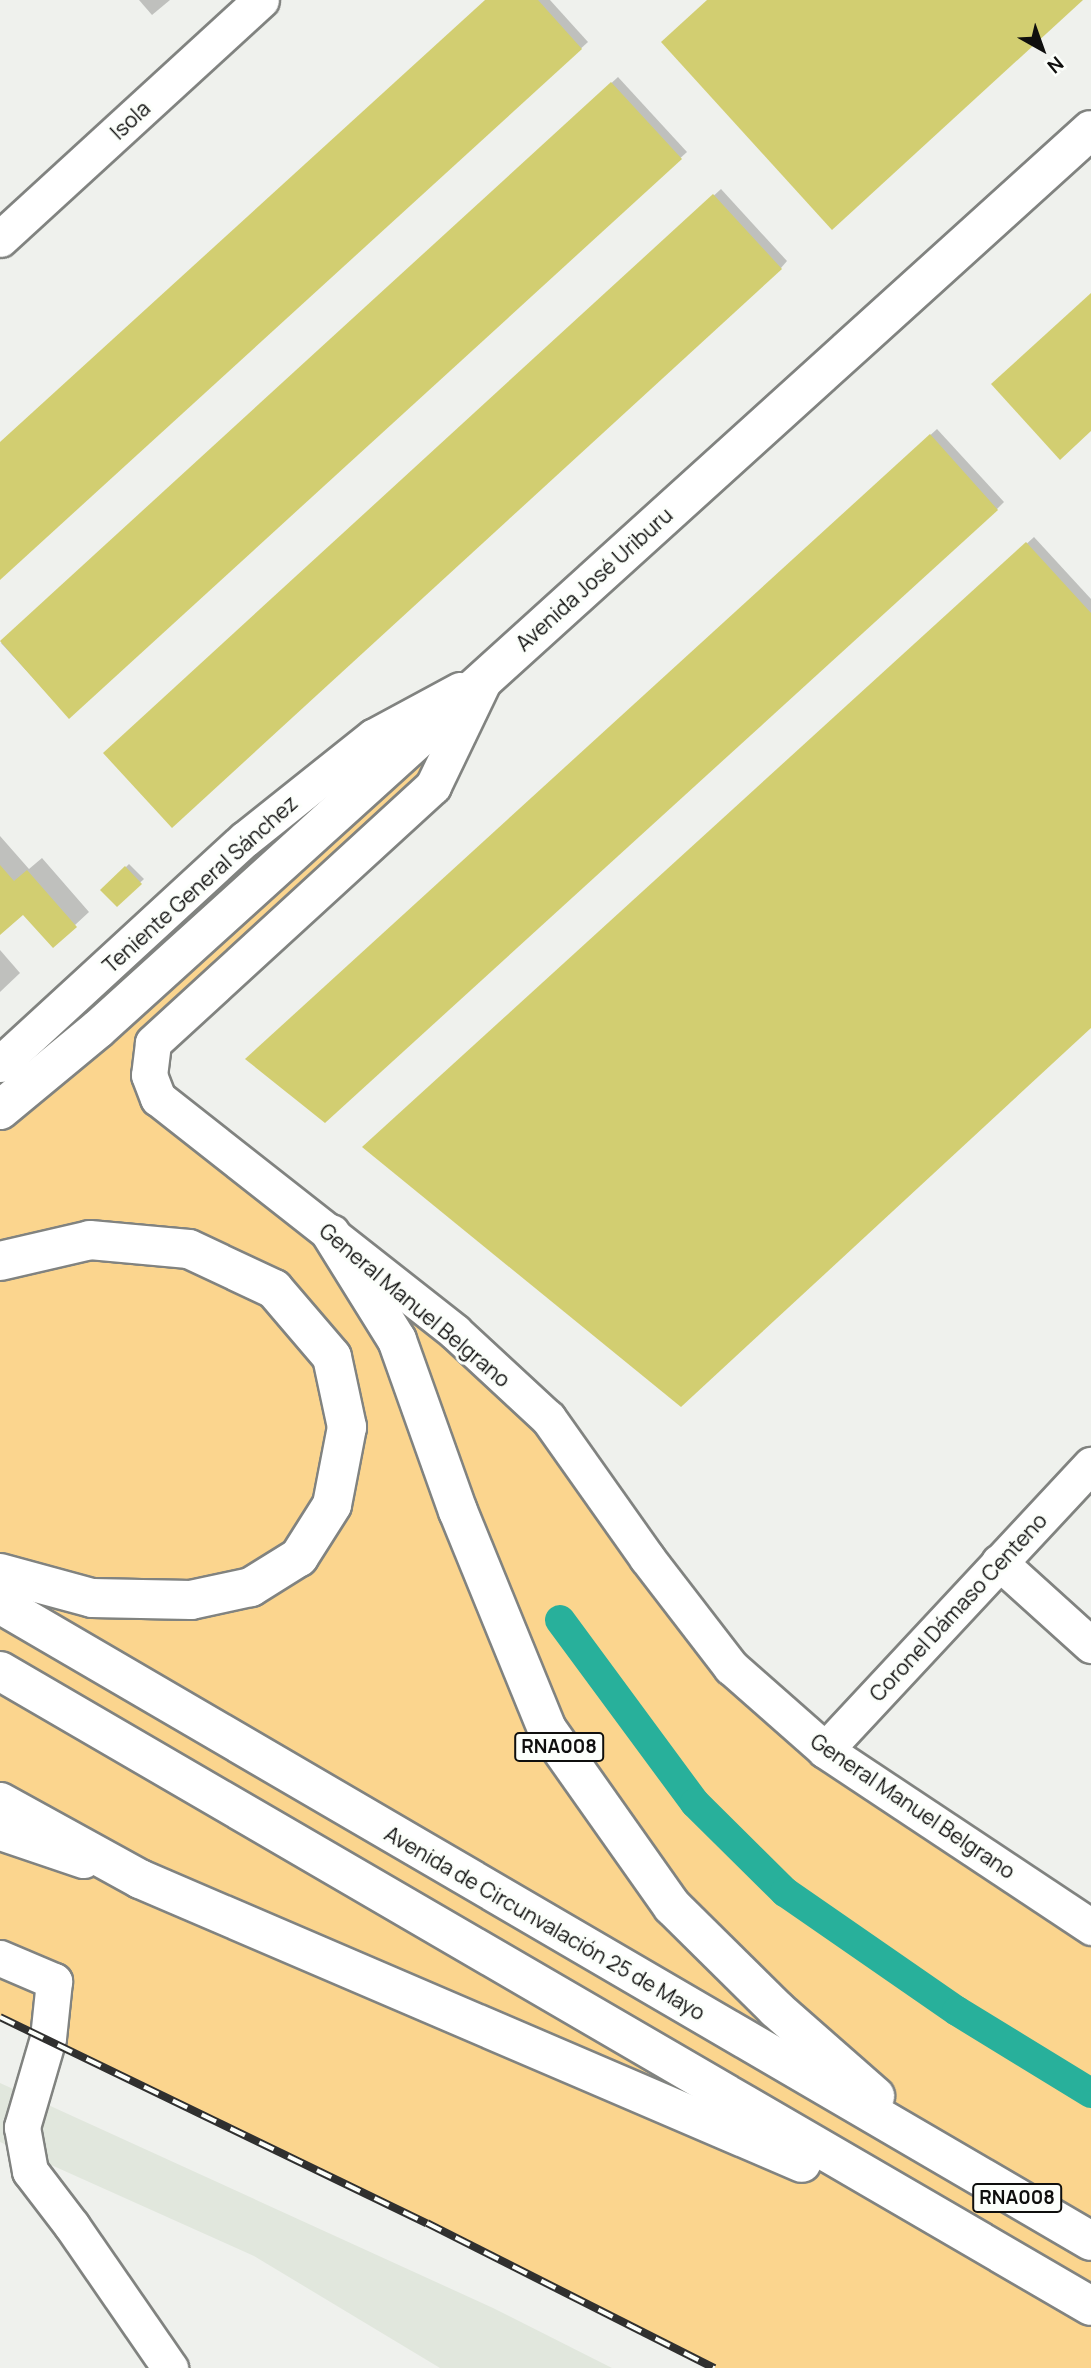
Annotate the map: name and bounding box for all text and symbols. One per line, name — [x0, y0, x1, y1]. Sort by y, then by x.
north arrow — [1007, 14, 1077, 84]
text: N — [1042, 51, 1069, 79]
street label: Isola — [105, 95, 155, 145]
street label: Avenida José Uriburu — [510, 502, 678, 656]
street label: Teniente General Sánchez — [98, 790, 302, 978]
street label: General Manuel Belgrano — [315, 1218, 515, 1392]
street label: Coronel Dámaso Centeno — [864, 1508, 1052, 1706]
street label: General Manuel Belgrano — [806, 1728, 1020, 1884]
road number: RNA008 — [514, 1732, 604, 1763]
street label: Avenida de Circunvalación 25 de Mayo — [380, 1821, 710, 2025]
road number: RNA008 — [972, 2182, 1062, 2214]

